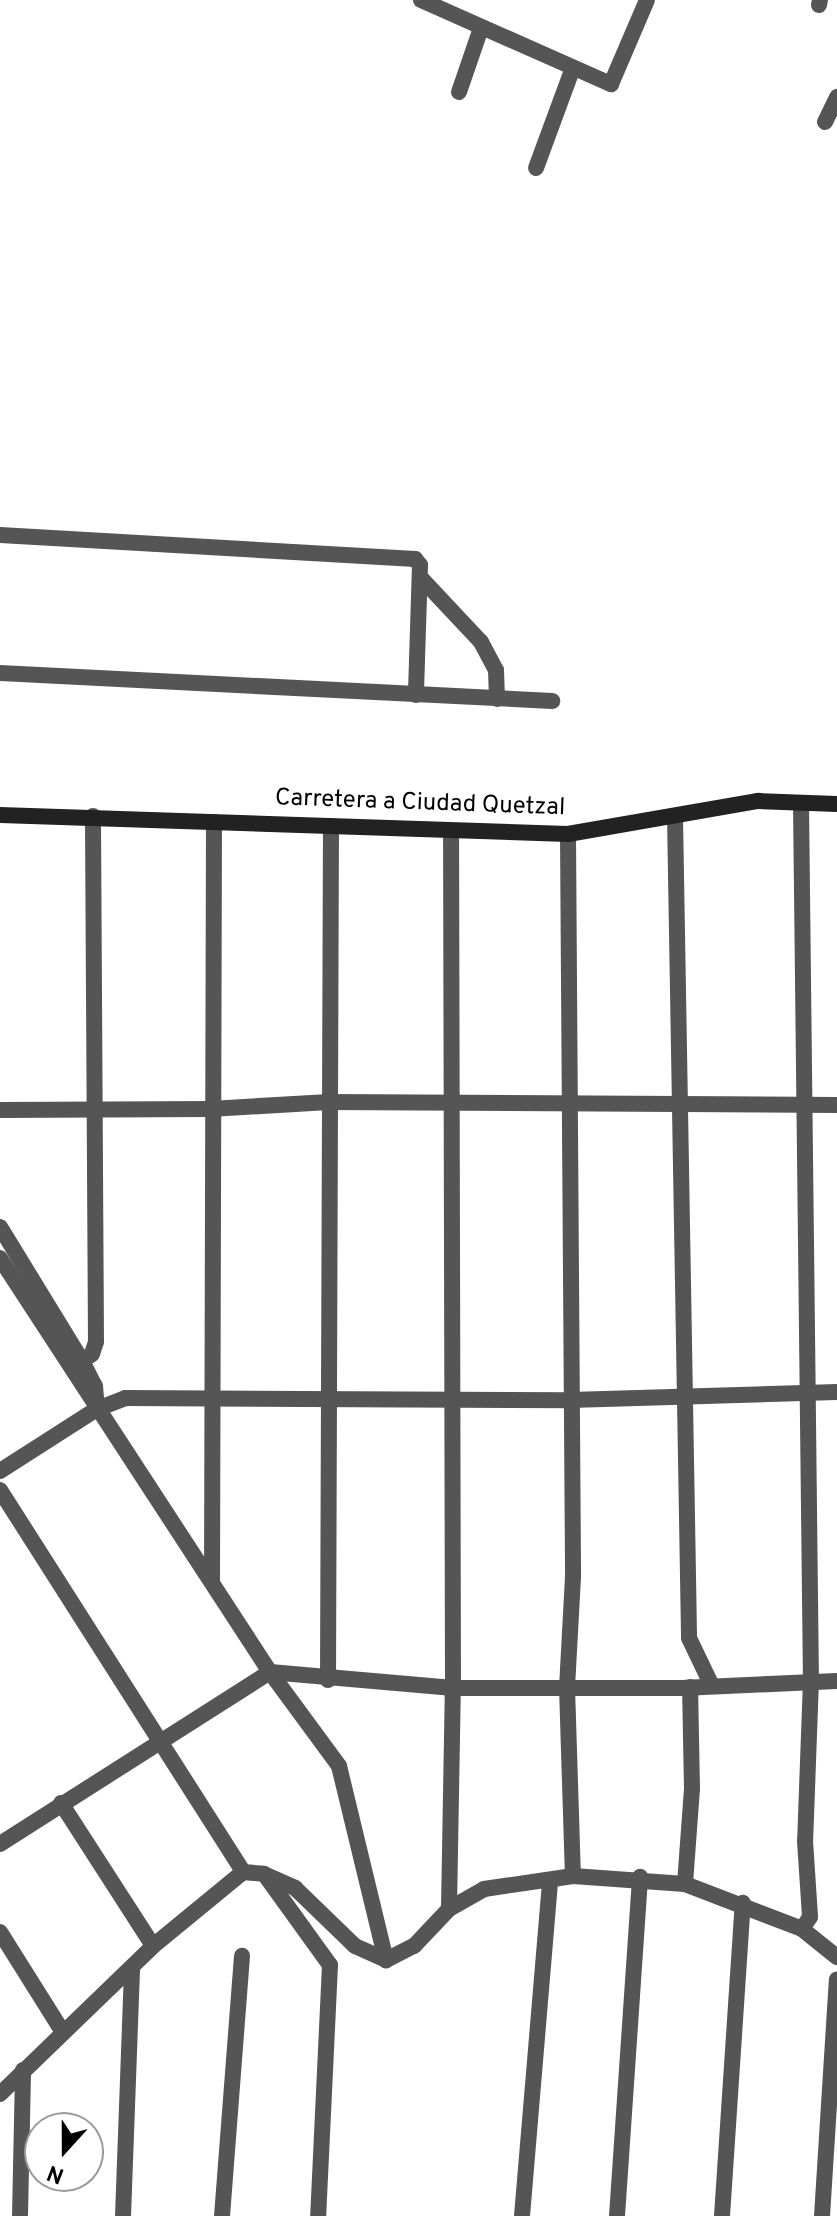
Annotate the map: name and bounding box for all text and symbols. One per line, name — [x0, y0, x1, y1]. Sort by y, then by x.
street label: Carretera a Ciudad Quetzal — [274, 785, 566, 823]
north arrow — [24, 2112, 104, 2192]
text: N — [44, 2158, 68, 2188]

